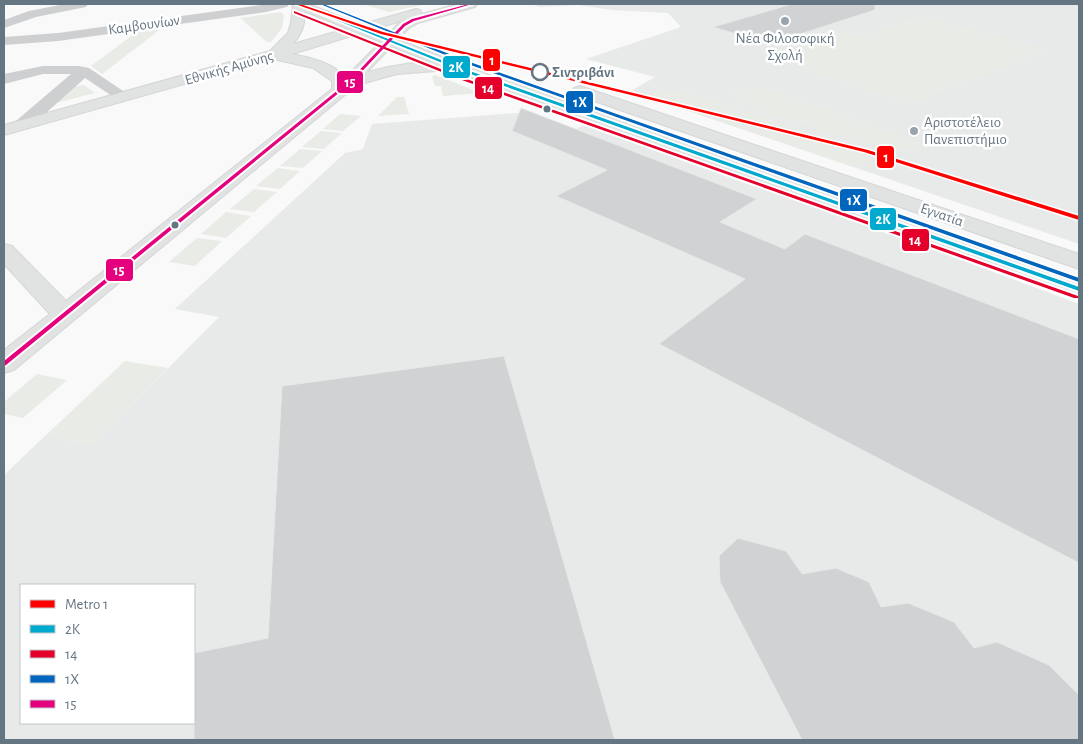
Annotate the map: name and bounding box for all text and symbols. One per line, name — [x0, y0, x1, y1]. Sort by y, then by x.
street label: Καμβουνίων — [107, 13, 181, 37]
marker: Νέα Φιλοσοφική Σχολή — [779, 15, 791, 27]
place label: Νέα Φιλοσοφική Σχολή — [736, 31, 834, 63]
street label: Εθνικής Αμύνης — [183, 48, 275, 88]
line badge: 1 — [482, 48, 501, 72]
text: 1 — [489, 54, 495, 68]
line badge: 2Κ — [442, 55, 471, 79]
text: 2Κ — [449, 61, 464, 75]
marker: Σιντριβάνι — [531, 63, 549, 81]
place label: Σιντριβάνι — [552, 65, 615, 80]
line badge: 15 — [336, 70, 364, 94]
text: 15 — [344, 76, 356, 90]
line badge: 14 — [474, 76, 503, 100]
text: 14 — [482, 82, 494, 96]
line badge: 1Χ — [565, 90, 594, 114]
text: 1Χ — [573, 96, 587, 110]
unlabelled marker — [542, 104, 552, 114]
place label: Αριστοτέλειο Πανεπιστήμιο — [924, 115, 1007, 147]
marker: Αριστοτέλειο Πανεπιστήμιο — [908, 125, 920, 137]
line badge: 1 — [876, 145, 895, 169]
text: 1 — [883, 151, 889, 165]
line badge: 1Χ — [839, 188, 868, 212]
text: 1Χ — [847, 194, 861, 208]
street label: Εγνατία — [919, 201, 966, 229]
line badge: 2Κ — [869, 207, 897, 231]
text: 2Κ — [876, 213, 891, 227]
unlabelled marker — [170, 220, 180, 230]
line badge: 14 — [901, 228, 930, 252]
text: 14 — [909, 234, 921, 248]
line badge: 15 — [105, 258, 134, 282]
text: 15 — [113, 264, 125, 278]
legend — [20, 584, 195, 724]
text: Metro 1 — [65, 597, 108, 612]
text: 2Κ — [65, 622, 81, 637]
text: 14 — [65, 647, 77, 662]
text: 1Χ — [65, 672, 79, 687]
text: 15 — [65, 697, 76, 712]

